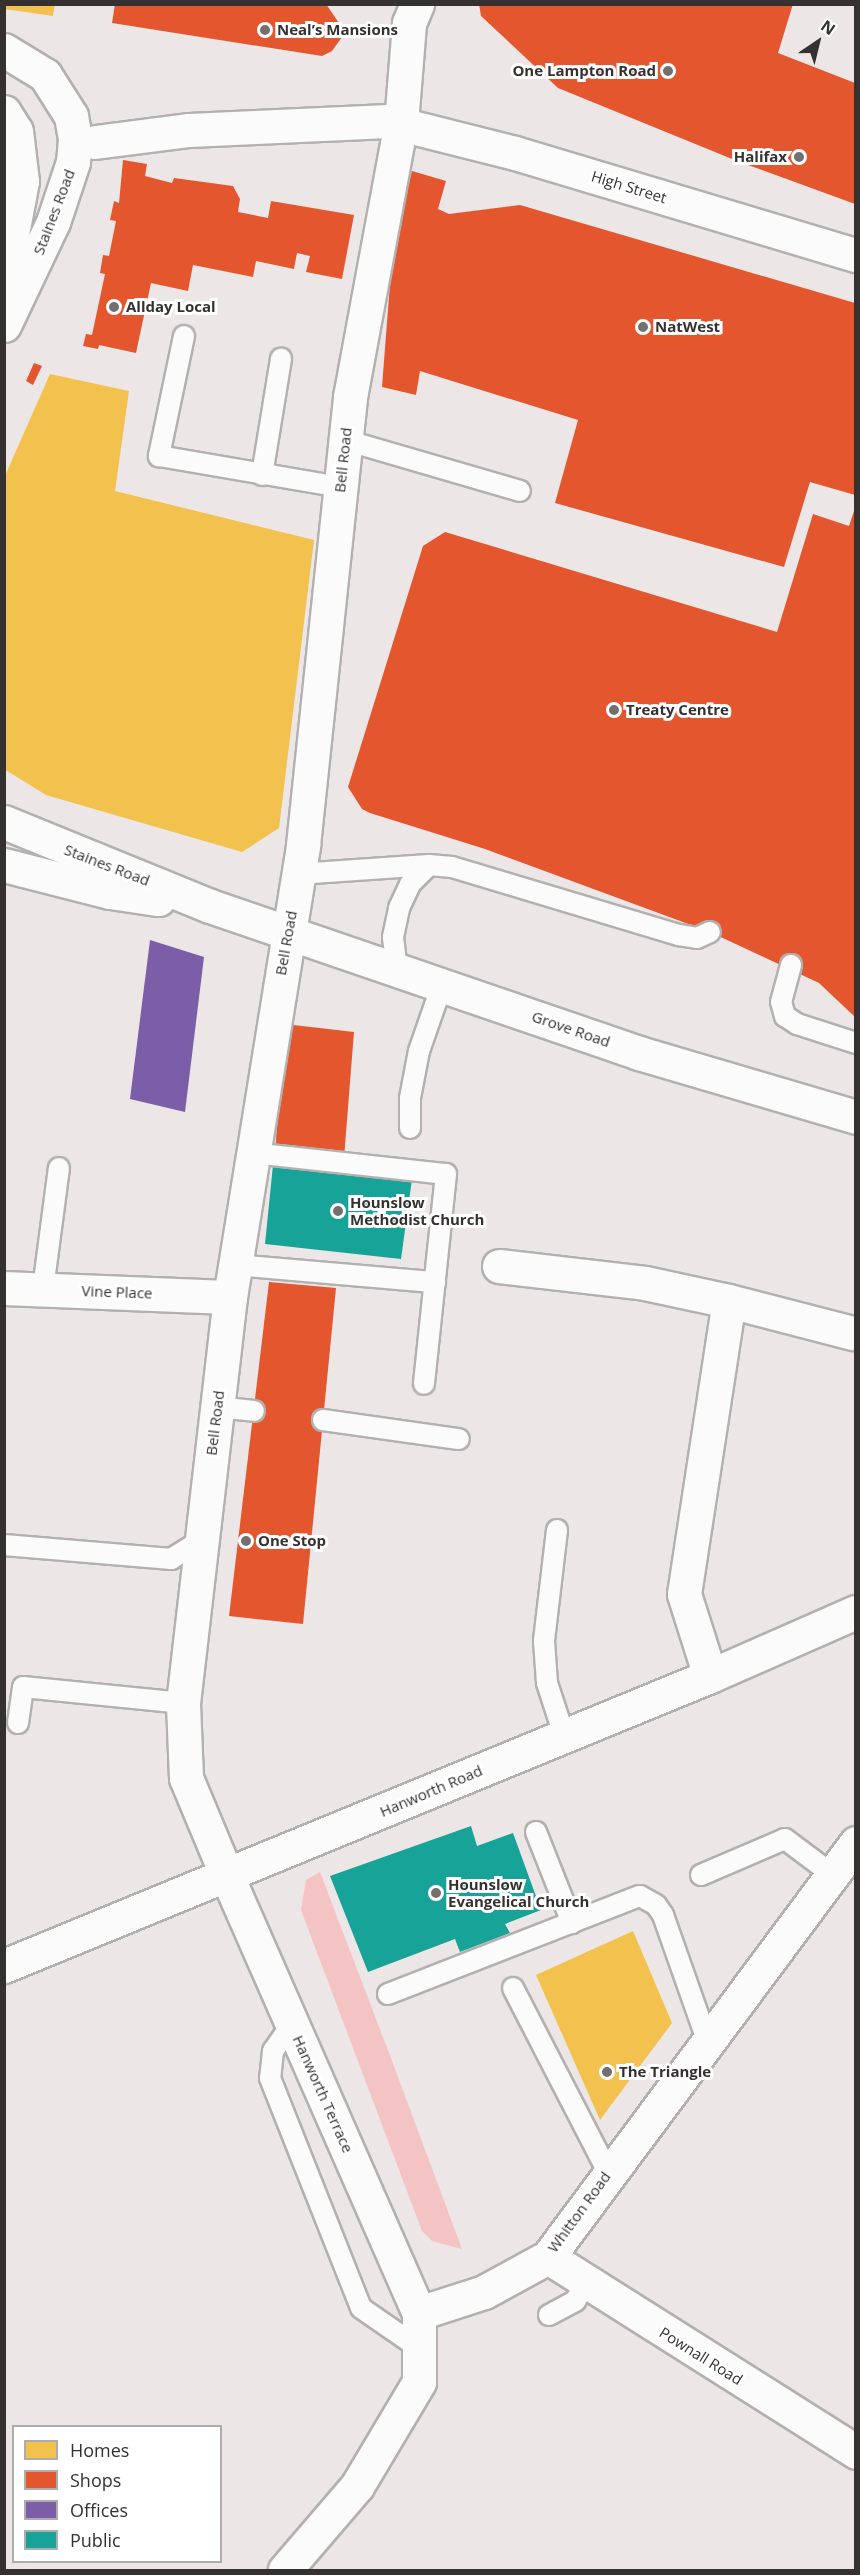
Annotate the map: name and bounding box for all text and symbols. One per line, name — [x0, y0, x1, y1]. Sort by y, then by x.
north arrow — [788, 12, 848, 72]
text: N — [817, 15, 840, 40]
place label: Neal’s Mansions — [277, 21, 398, 39]
marker: Neal’s Mansions — [258, 23, 272, 37]
place label: One Lampton Road — [512, 62, 656, 80]
marker: One Lampton Road — [661, 64, 675, 78]
place label: Halifax — [734, 148, 787, 166]
marker: Halifax — [792, 150, 806, 164]
street label: Staines Road — [29, 167, 79, 257]
street label: High Street — [589, 167, 669, 207]
place label: Allday Local — [126, 298, 216, 316]
marker: Allday Local — [107, 300, 121, 314]
place label: NatWest — [655, 318, 720, 336]
marker: NatWest — [636, 320, 650, 334]
street label: Bell Road — [331, 427, 355, 493]
place label: Treaty Centre — [626, 701, 729, 719]
marker: Treaty Centre — [607, 703, 621, 717]
street label: Staines Road — [62, 840, 152, 890]
street label: Bell Road — [271, 909, 301, 977]
street label: Grove Road — [529, 1007, 613, 1051]
place label: Hounslow Methodist Church — [350, 1193, 484, 1228]
marker: Hounslow Methodist Church — [331, 1204, 345, 1218]
street label: Vine Place — [81, 1282, 153, 1302]
street label: Bell Road — [202, 1389, 228, 1457]
place label: One Stop — [258, 1532, 326, 1550]
marker: One Stop — [239, 1534, 253, 1548]
street label: Hanworth Road — [377, 1761, 485, 1821]
place label: Hounslow Evangelical Church — [448, 1875, 589, 1910]
marker: Hounslow Evangelical Church — [429, 1886, 443, 1900]
street label: Hanworth Terrace — [289, 2032, 357, 2156]
place label: The Triangle — [619, 2063, 711, 2081]
marker: The Triangle — [600, 2065, 614, 2079]
street label: Whitton Road — [544, 2168, 614, 2256]
street label: Pownall Road — [656, 2323, 746, 2389]
legend — [12, 2425, 222, 2563]
text: Homes — [70, 2438, 129, 2462]
text: Shops — [70, 2468, 121, 2492]
text: Offices — [70, 2498, 128, 2522]
text: Public — [70, 2528, 121, 2552]

